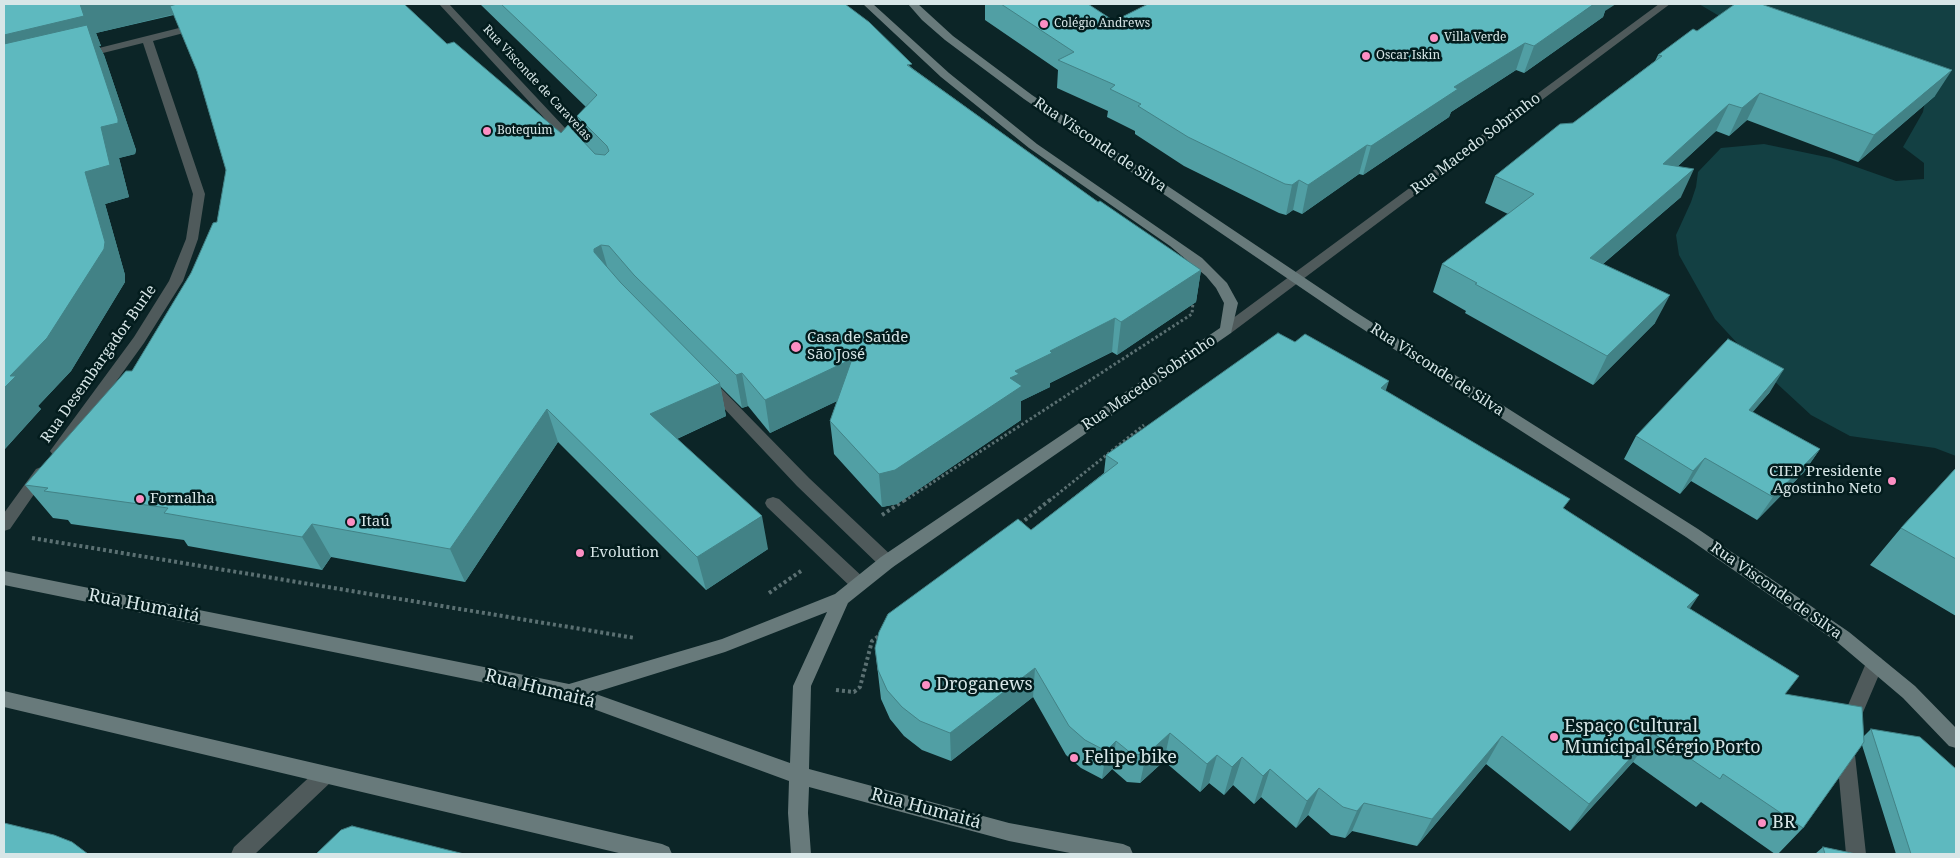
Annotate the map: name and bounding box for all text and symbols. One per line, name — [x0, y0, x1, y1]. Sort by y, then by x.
place label: Colégio Andrews — [1054, 17, 1150, 31]
marker: Colégio Andrews — [1038, 18, 1050, 30]
street label: Rua Visconde de Caravelas — [480, 22, 594, 144]
place label: Villa Verde — [1444, 31, 1506, 45]
marker: Villa Verde — [1428, 32, 1440, 44]
place label: Oscar Iskin — [1376, 49, 1440, 63]
marker: Oscar Iskin — [1360, 50, 1372, 62]
street label: Rua Macedo Sobrinho — [1408, 90, 1544, 198]
street label: Rua Visconde de Silva — [1030, 94, 1170, 196]
place label: Botequim — [497, 124, 553, 138]
marker: Botequim — [481, 125, 493, 137]
street label: Rua Desembargador Burle — [37, 282, 161, 446]
street label: Rua Visconde de Silva — [1367, 320, 1507, 420]
place label: Casa de Saúde São José — [807, 329, 908, 364]
street label: Rua Macedo Sobrinho — [1079, 332, 1219, 434]
marker: Casa de Saúde São José — [789, 340, 803, 354]
place label: CIEP Presidente Agostinho Neto — [1769, 463, 1882, 498]
marker: CIEP Presidente Agostinho Neto — [1886, 475, 1898, 487]
place label: Fornalha — [150, 490, 215, 508]
marker: Fornalha — [134, 493, 146, 505]
place label: Itaú — [361, 513, 390, 531]
marker: Itaú — [345, 516, 357, 528]
street label: Rua Visconde de Silva — [1707, 539, 1845, 643]
place label: Evolution — [590, 544, 659, 562]
marker: Evolution — [574, 547, 586, 559]
street label: Rua Humaitá — [86, 585, 202, 627]
street label: Rua Humaitá — [483, 665, 597, 713]
place label: Droganews — [936, 674, 1033, 696]
marker: Droganews — [920, 679, 932, 691]
place label: Espaço Cultural Municipal Sérgio Porto — [1564, 716, 1761, 759]
marker: Espaço Cultural Municipal Sérgio Porto — [1548, 731, 1560, 743]
place label: Felipe bike — [1084, 747, 1177, 769]
marker: Felipe bike — [1068, 752, 1080, 764]
street label: Rua Humaitá — [869, 784, 983, 834]
place label: BR — [1772, 812, 1796, 834]
marker: BR — [1756, 817, 1768, 829]

